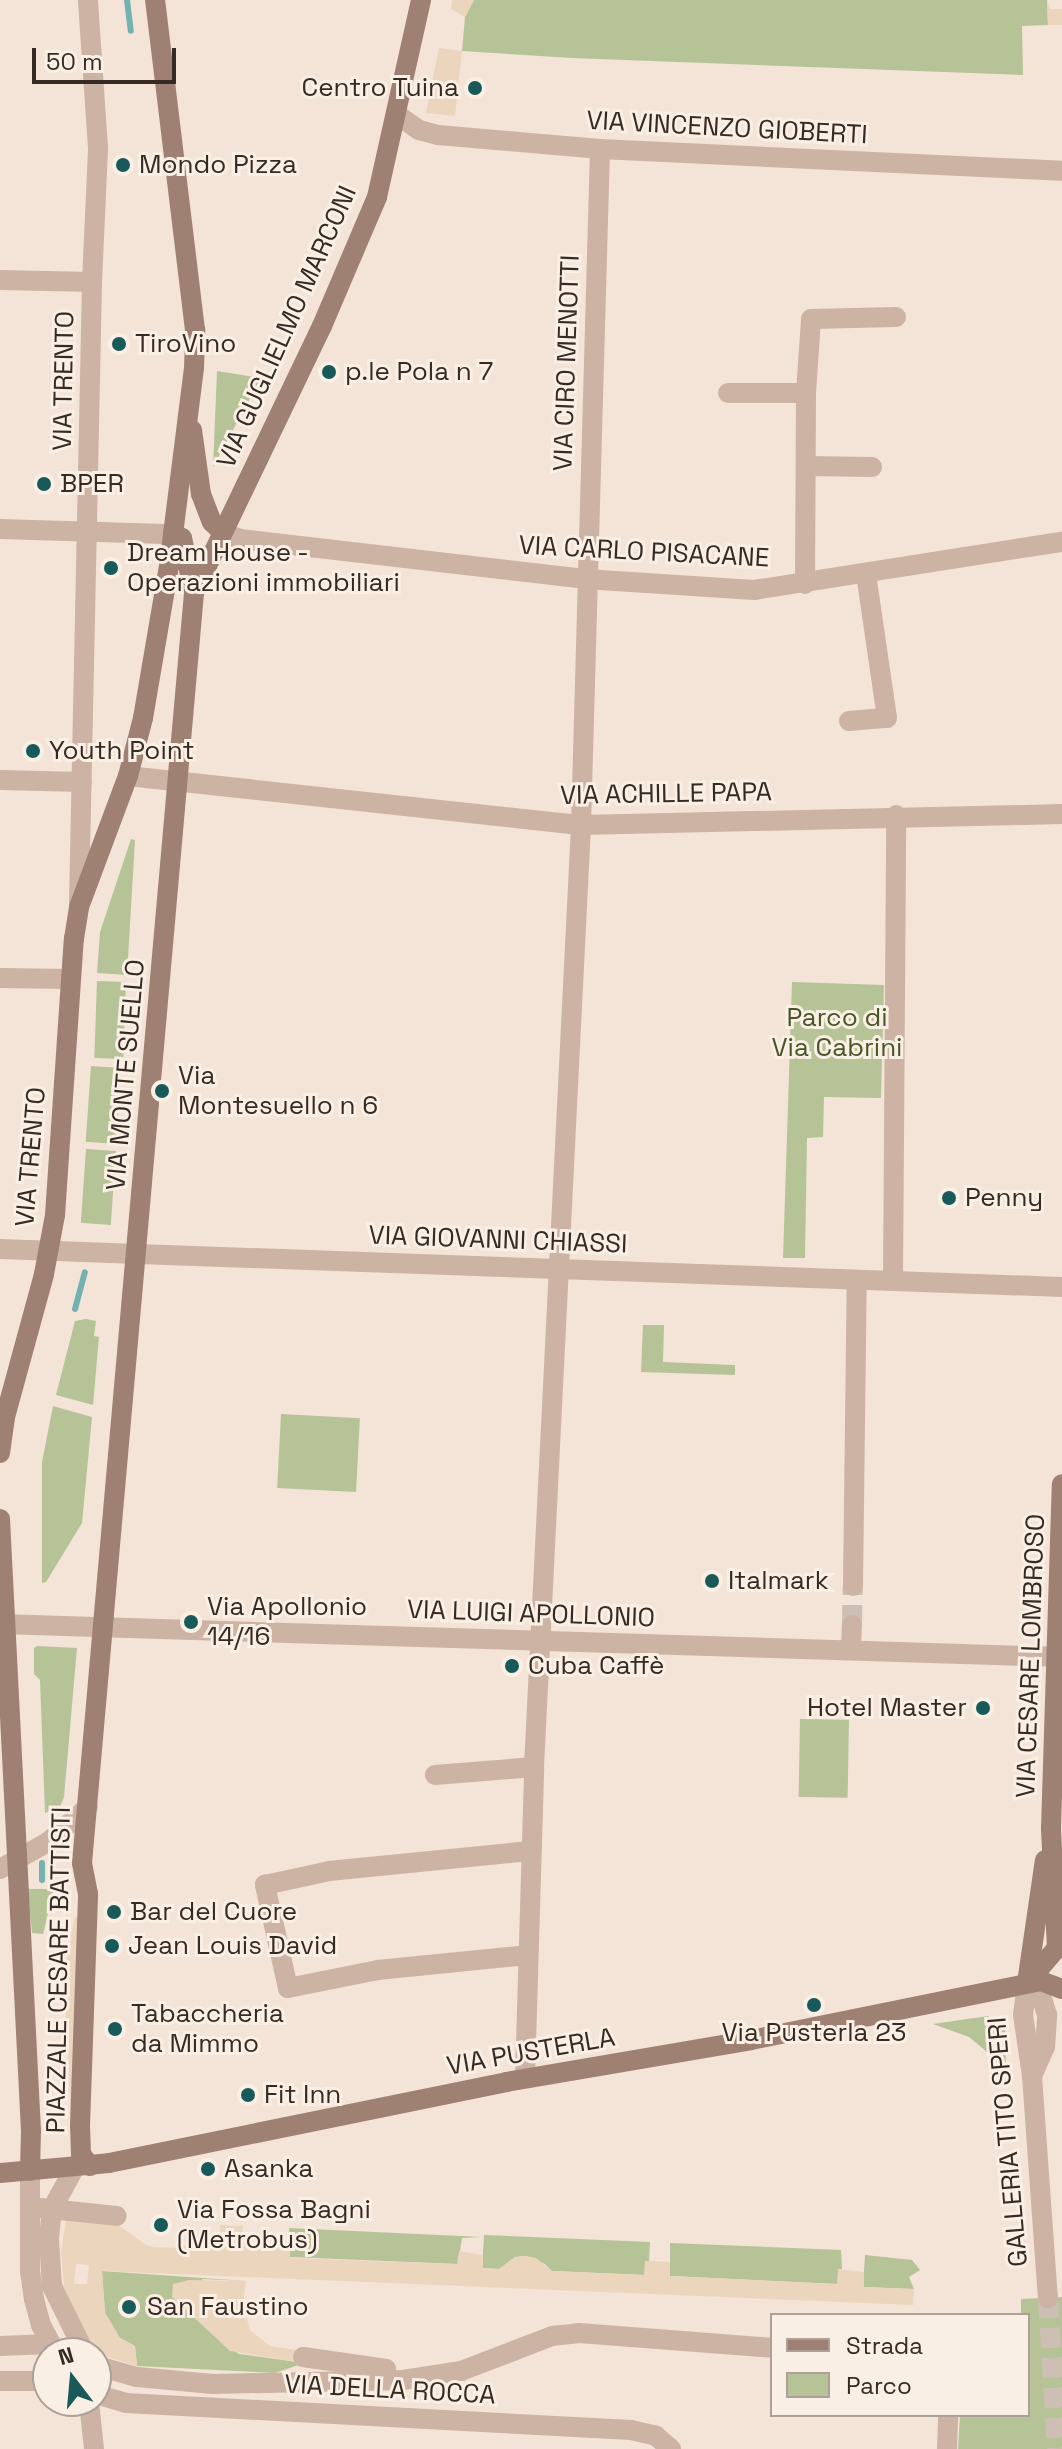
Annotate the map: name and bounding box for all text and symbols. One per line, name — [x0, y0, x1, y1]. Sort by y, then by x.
scale bar — [36, 32, 180, 82]
text: 50 m — [46, 46, 103, 77]
place label: Centro Tuina — [301, 72, 459, 104]
marker: Centro Tuina — [466, 79, 484, 97]
street label: VIA VINCENZO GIOBERTI — [585, 105, 869, 151]
place label: Mondo Pizza — [139, 149, 297, 181]
marker: Mondo Pizza — [114, 156, 132, 174]
street label: VIA GUGLIELMO MARCONI — [211, 181, 363, 473]
street label: VIA CIRO MENOTTI — [548, 254, 586, 472]
street label: VIA TRENTO — [47, 310, 81, 452]
place label: TiroVino — [135, 328, 236, 360]
marker: TiroVino — [110, 335, 128, 353]
place label: p.le Pola n 7 — [345, 356, 493, 388]
marker: p.le Pola n 7 — [320, 363, 338, 381]
place label: BPER — [60, 468, 124, 500]
marker: BPER — [35, 475, 53, 493]
street label: VIA CARLO PISACANE — [518, 530, 770, 574]
place label: Dream House - Operazioni immobiliari — [127, 537, 400, 598]
marker: Dream House - Operazioni immobiliari — [102, 559, 120, 577]
place label: Youth Point — [49, 735, 194, 767]
marker: Youth Point — [24, 742, 42, 760]
street label: VIA ACHILLE PAPA — [559, 777, 773, 811]
street label: VIA MONTE SUELLO — [100, 958, 152, 1192]
park label: Parco di Via Cabrini — [772, 1002, 902, 1064]
place label: Via Montesuello n 6 — [178, 1060, 378, 1122]
marker: Via Montesuello n 6 — [153, 1082, 171, 1100]
street label: VIA TRENTO — [9, 1085, 53, 1229]
place label: Penny — [965, 1182, 1043, 1214]
marker: Penny — [940, 1189, 958, 1207]
street label: VIA GIOVANNI CHIASSI — [368, 1220, 628, 1260]
street label: VIA CESARE LOMBROSO — [1010, 1513, 1052, 1799]
place label: Italmark — [728, 1565, 829, 1597]
marker: Italmark — [703, 1572, 721, 1590]
place label: Via Apollonio 14/16 — [207, 1591, 367, 1652]
street label: VIA LUIGI APOLLONIO — [406, 1594, 656, 1634]
marker: Via Apollonio 14/16 — [182, 1613, 200, 1631]
place label: Cuba Caffè — [528, 1650, 664, 1682]
marker: Cuba Caffè — [503, 1657, 521, 1675]
place label: Hotel Master — [807, 1692, 967, 1724]
marker: Hotel Master — [974, 1699, 992, 1717]
street label: PIAZZALE CESARE BATTISTI — [41, 1806, 77, 2134]
place label: Bar del Cuore — [130, 1896, 297, 1928]
marker: Bar del Cuore — [105, 1903, 123, 1921]
place label: Jean Louis David — [128, 1930, 337, 1962]
marker: Jean Louis David — [103, 1937, 121, 1955]
marker: Via Pusterla 23 — [805, 1996, 823, 2014]
place label: Tabaccheria da Mimmo — [131, 1998, 284, 2060]
street label: GALLERIA TITO SPERI — [981, 2015, 1035, 2269]
place label: Via Pusterla 23 — [721, 2017, 907, 2049]
marker: Tabaccheria da Mimmo — [106, 2020, 124, 2038]
street label: VIA PUSTERLA — [444, 2022, 618, 2082]
place label: Fit Inn — [264, 2079, 341, 2111]
marker: Fit Inn — [239, 2086, 257, 2104]
place label: Asanka — [224, 2153, 314, 2185]
marker: Asanka — [199, 2160, 217, 2178]
place label: Via Fossa Bagni (Metrobus) — [177, 2194, 371, 2256]
marker: Via Fossa Bagni (Metrobus) — [152, 2216, 170, 2234]
place label: San Faustino — [147, 2291, 309, 2323]
marker: San Faustino — [118, 2296, 140, 2318]
legend — [770, 2313, 1030, 2417]
text: Strada — [846, 2330, 923, 2361]
north arrow — [32, 2337, 112, 2417]
text: N — [55, 2340, 77, 2371]
street label: VIA DELLA ROCCA — [283, 2369, 497, 2411]
text: Parco — [846, 2370, 912, 2401]

